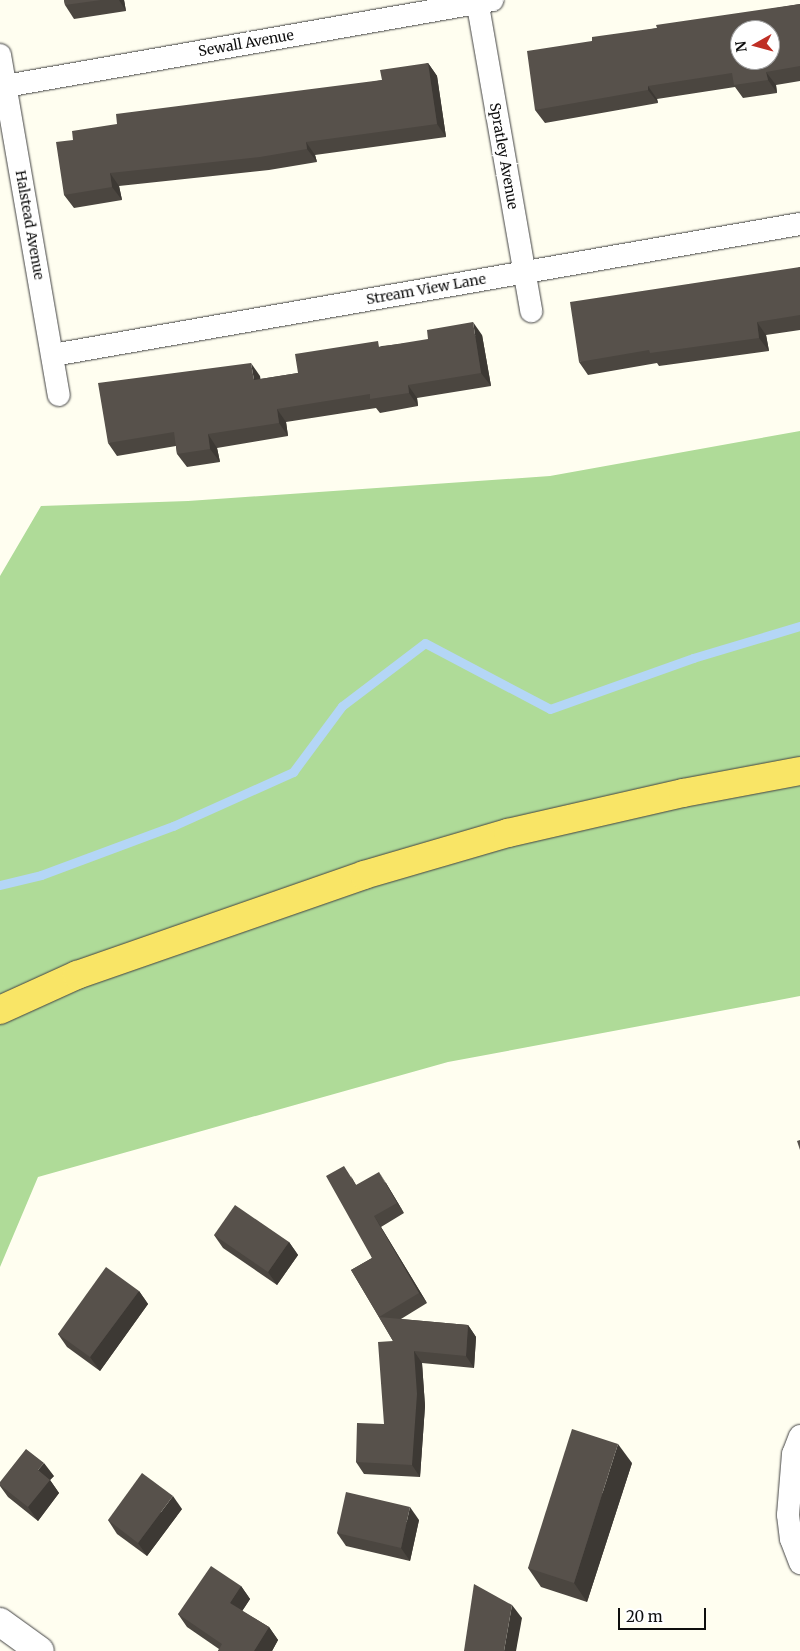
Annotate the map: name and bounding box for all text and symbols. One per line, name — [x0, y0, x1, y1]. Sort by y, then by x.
north arrow — [730, 20, 780, 70]
street label: Sewall Avenue — [197, 26, 295, 60]
text: N — [731, 40, 751, 53]
street label: Spratley Avenue — [486, 101, 522, 211]
street label: Halstead Avenue — [12, 169, 48, 281]
street label: Stream View Lane — [365, 270, 487, 308]
scale bar — [620, 1598, 708, 1630]
text: 20 m — [626, 1607, 663, 1626]

